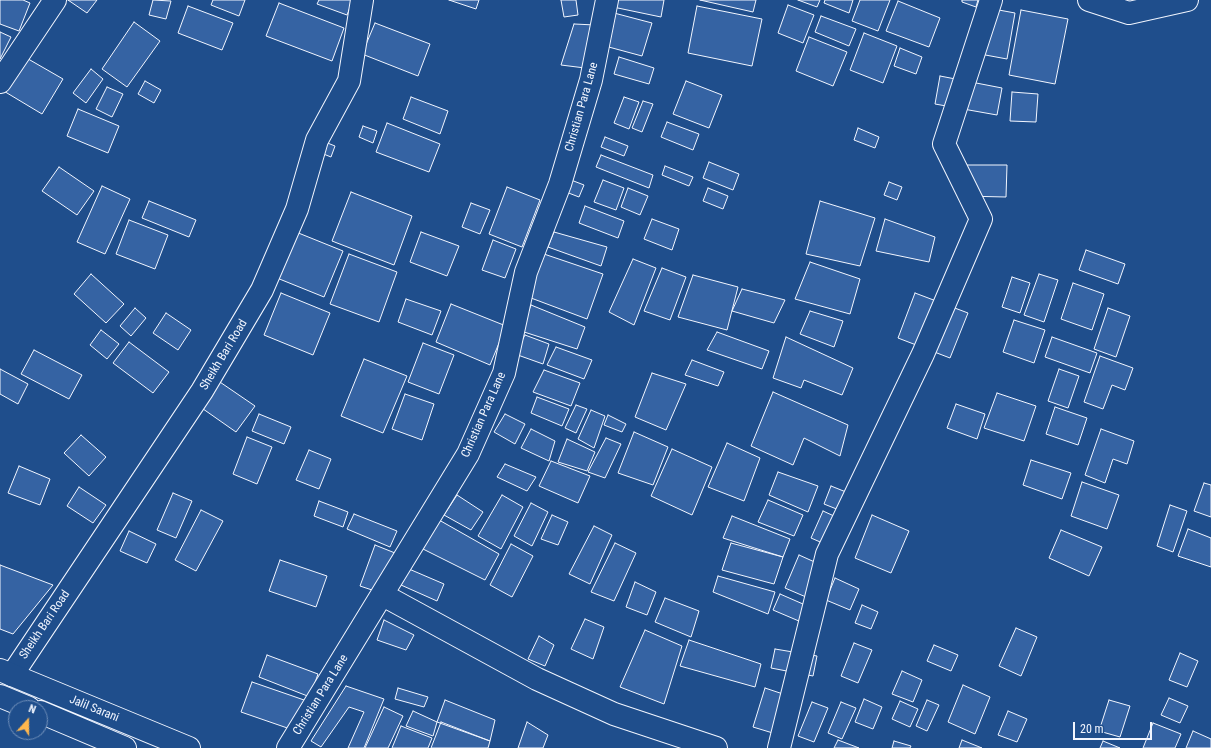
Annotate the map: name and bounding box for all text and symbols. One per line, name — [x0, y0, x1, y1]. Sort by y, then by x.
street label: Christian Para Lane — [562, 61, 602, 153]
street label: Sheikh Bari Road — [197, 317, 251, 393]
street label: Christian Para Lane — [459, 370, 509, 460]
street label: Sheikh Bari Road — [17, 588, 73, 662]
street label: Christian Para Lane — [290, 652, 352, 738]
street label: Jalil Sarani — [67, 693, 121, 725]
north arrow — [8, 700, 48, 740]
text: N — [27, 702, 38, 717]
scale bar — [1075, 714, 1154, 740]
text: 20 m — [1080, 722, 1104, 736]

